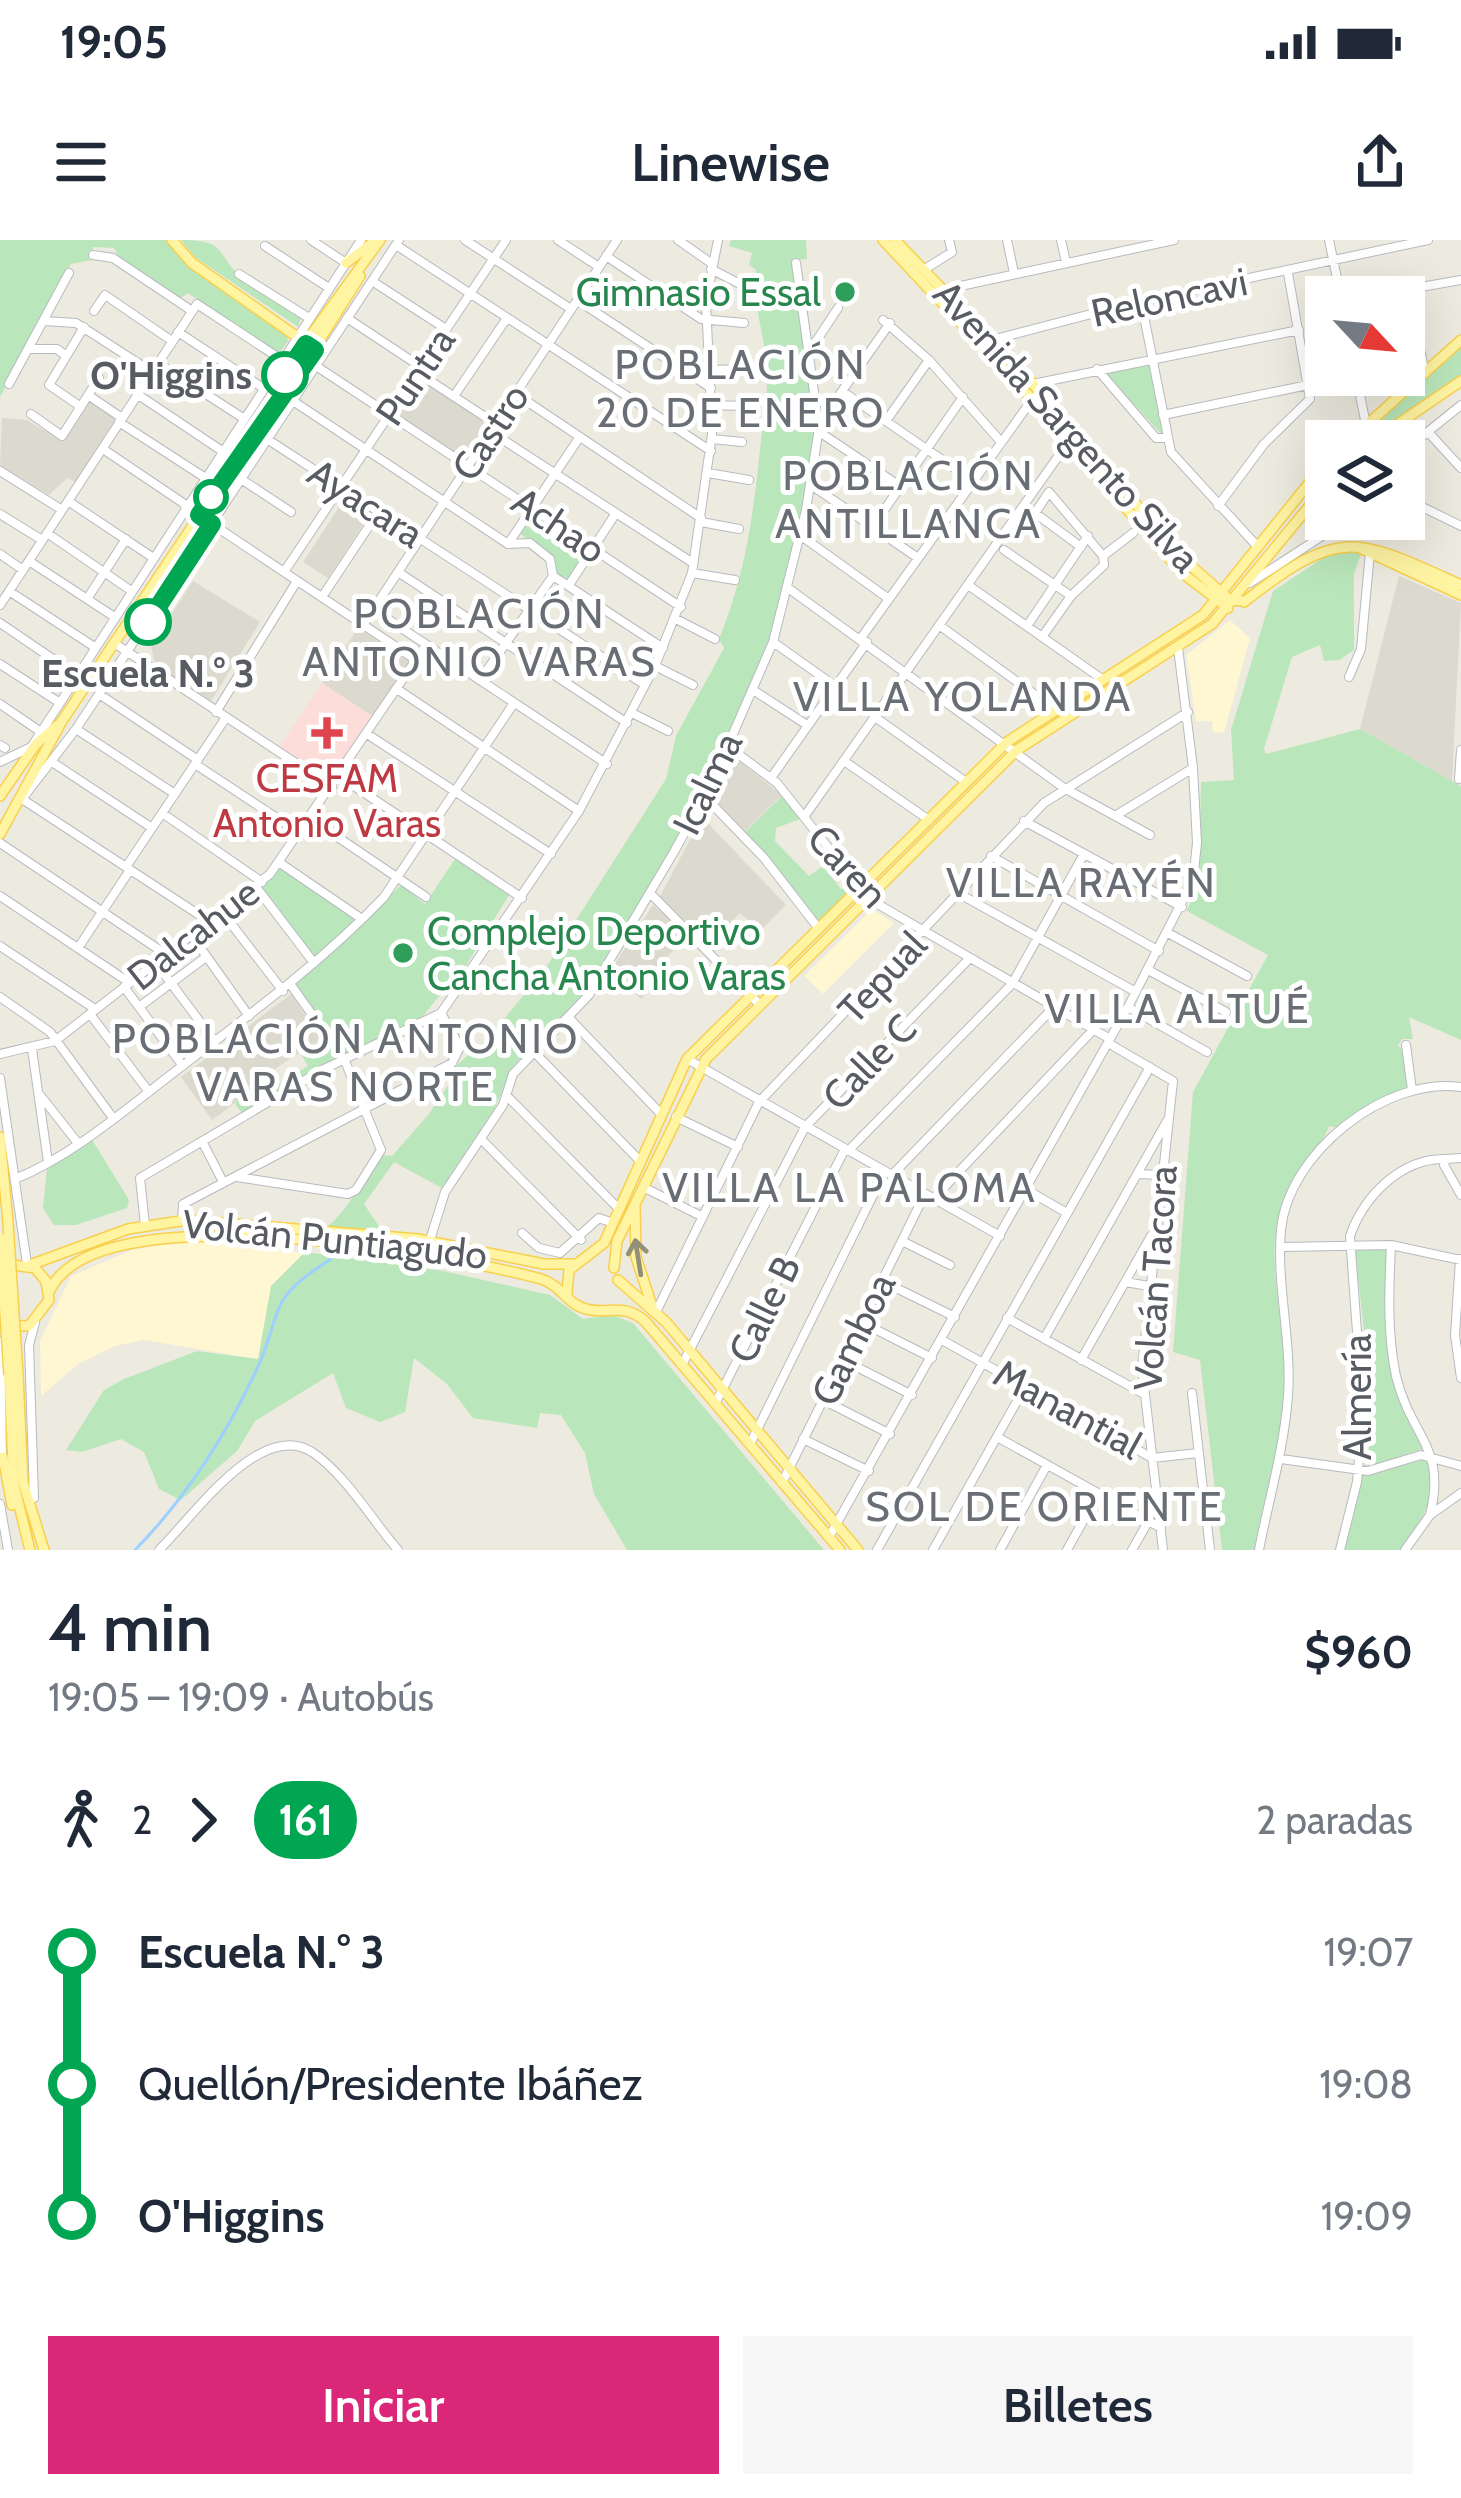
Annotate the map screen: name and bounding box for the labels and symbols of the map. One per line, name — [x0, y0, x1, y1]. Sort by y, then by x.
street label: Reloncavi — [1087, 257, 1251, 337]
place label: Gimnasio Essal — [576, 268, 821, 316]
street label: Avenida Sargento Silva — [923, 270, 1211, 582]
north arrow — [1305, 276, 1425, 396]
marker: Gimnasio Essal — [832, 279, 858, 305]
street label: Puntra — [365, 318, 465, 434]
district label: POBLACIÓN 20 DE ENERO — [596, 338, 886, 438]
place label: O'Higgins — [90, 351, 252, 399]
marker: O'Higgins — [263, 353, 307, 397]
street label: Castro — [441, 375, 539, 489]
street label: Ayacara — [299, 448, 433, 558]
district label: POBLACIÓN ANTILLANCA — [775, 449, 1043, 549]
street label: Achao — [503, 476, 615, 574]
unlabelled marker — [195, 481, 227, 513]
district label: POBLACIÓN ANTONIO VARAS — [302, 587, 658, 687]
marker: Escuela N.° 3 — [126, 600, 170, 644]
place label: Escuela N.° 3 — [41, 649, 255, 697]
district label: VILLA YOLANDA — [793, 670, 1133, 722]
marker: CESFAM Antonio Varas — [311, 717, 343, 749]
street label: Icalma — [662, 724, 752, 842]
place label: CESFAM Antonio Varas — [213, 754, 441, 847]
street label: Caren — [798, 814, 898, 918]
district label: VILLA RAYÉN — [946, 856, 1218, 908]
street label: Dalcahue — [118, 868, 268, 1000]
place label: Complejo Deportivo Cancha Antonio Varas — [427, 907, 786, 1000]
street label: Tepual — [828, 921, 936, 1033]
marker: Complejo Deportivo Cancha Antonio Varas — [390, 940, 416, 966]
district label: VILLA ALTUÉ — [1045, 982, 1311, 1034]
street label: Calle C — [812, 1004, 926, 1120]
district label: POBLACIÓN ANTONIO VARAS NORTE — [112, 1012, 580, 1112]
district label: VILLA LA PALOMA — [662, 1161, 1038, 1213]
street label: Volcán Tacora — [1123, 1163, 1187, 1392]
street label: Volcán Puntiagudo — [180, 1199, 490, 1279]
one-way arrow — [626, 1238, 649, 1277]
street label: Calle B — [718, 1248, 810, 1370]
street label: Gamboa — [801, 1265, 906, 1413]
street label: Almería — [1333, 1334, 1381, 1460]
street label: Manantial — [986, 1349, 1150, 1469]
district label: SOL DE ORIENTE — [865, 1480, 1225, 1532]

